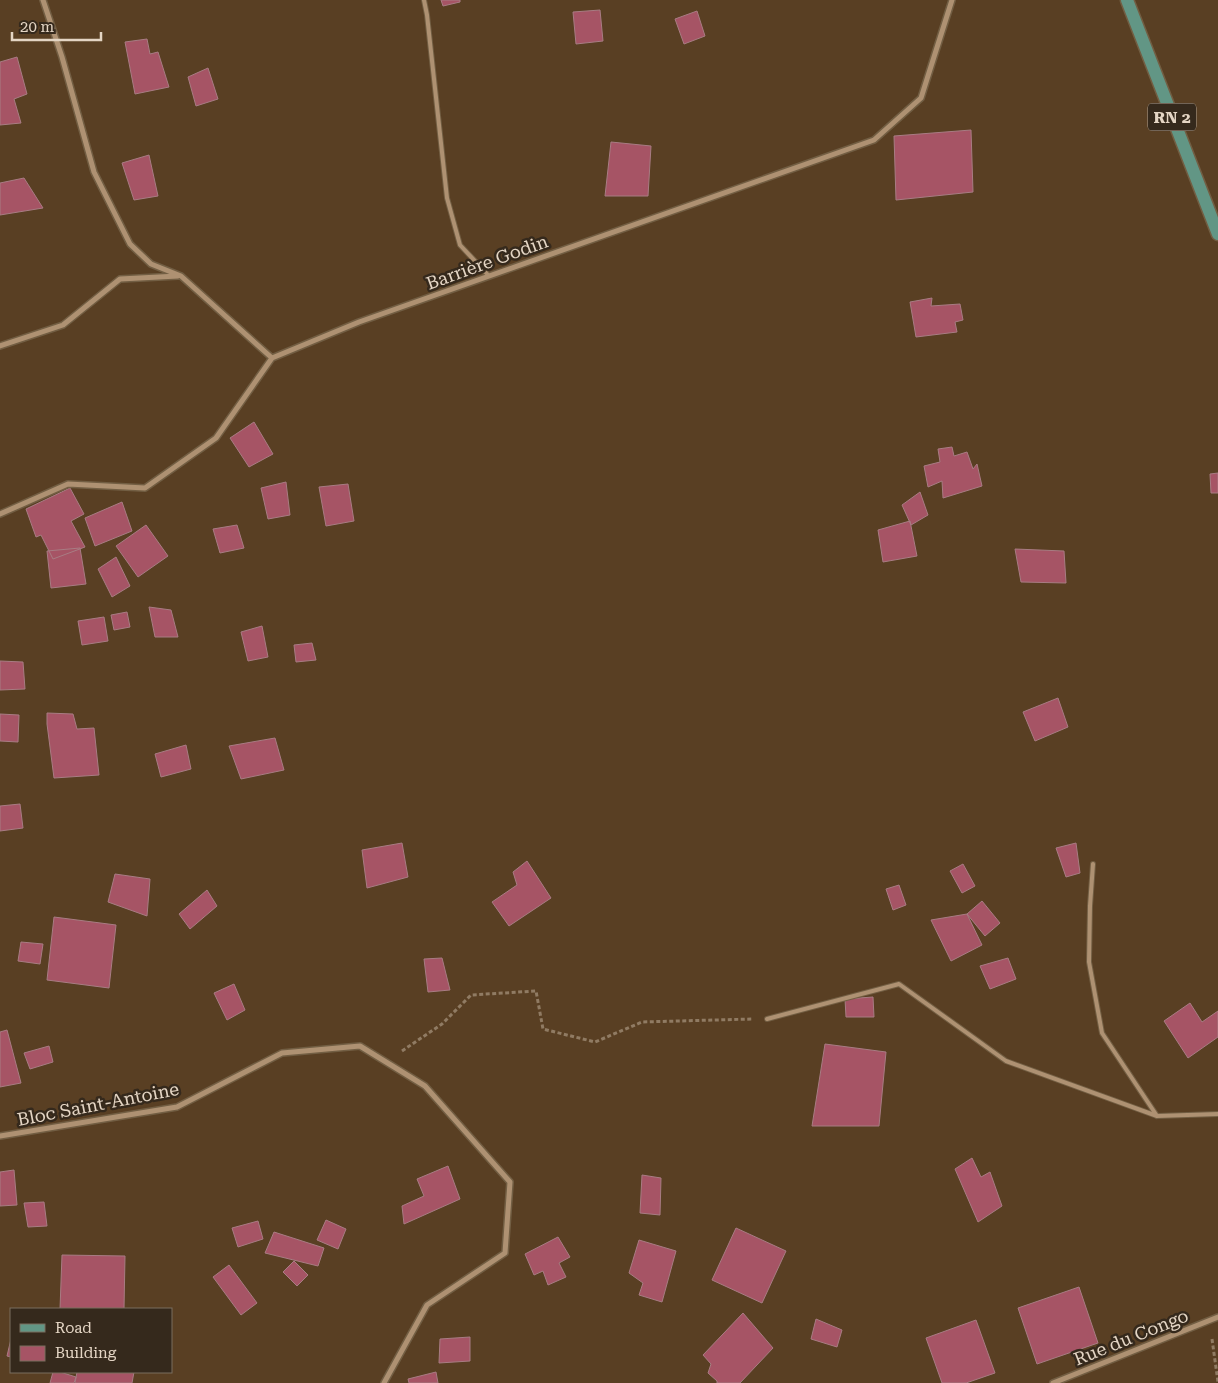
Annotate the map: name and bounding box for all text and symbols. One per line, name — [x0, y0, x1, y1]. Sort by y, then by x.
scale bar — [12, 10, 101, 42]
text: 20 m — [20, 18, 55, 36]
road number: RN 2 — [1148, 104, 1196, 130]
street label: Barrière Godin — [423, 230, 551, 294]
street label: Bloc Saint-Antoine — [15, 1078, 181, 1130]
street label: Rue du Congo — [1071, 1304, 1191, 1370]
legend — [10, 1308, 172, 1373]
text: Road — [55, 1319, 92, 1337]
text: Building — [55, 1344, 117, 1362]

